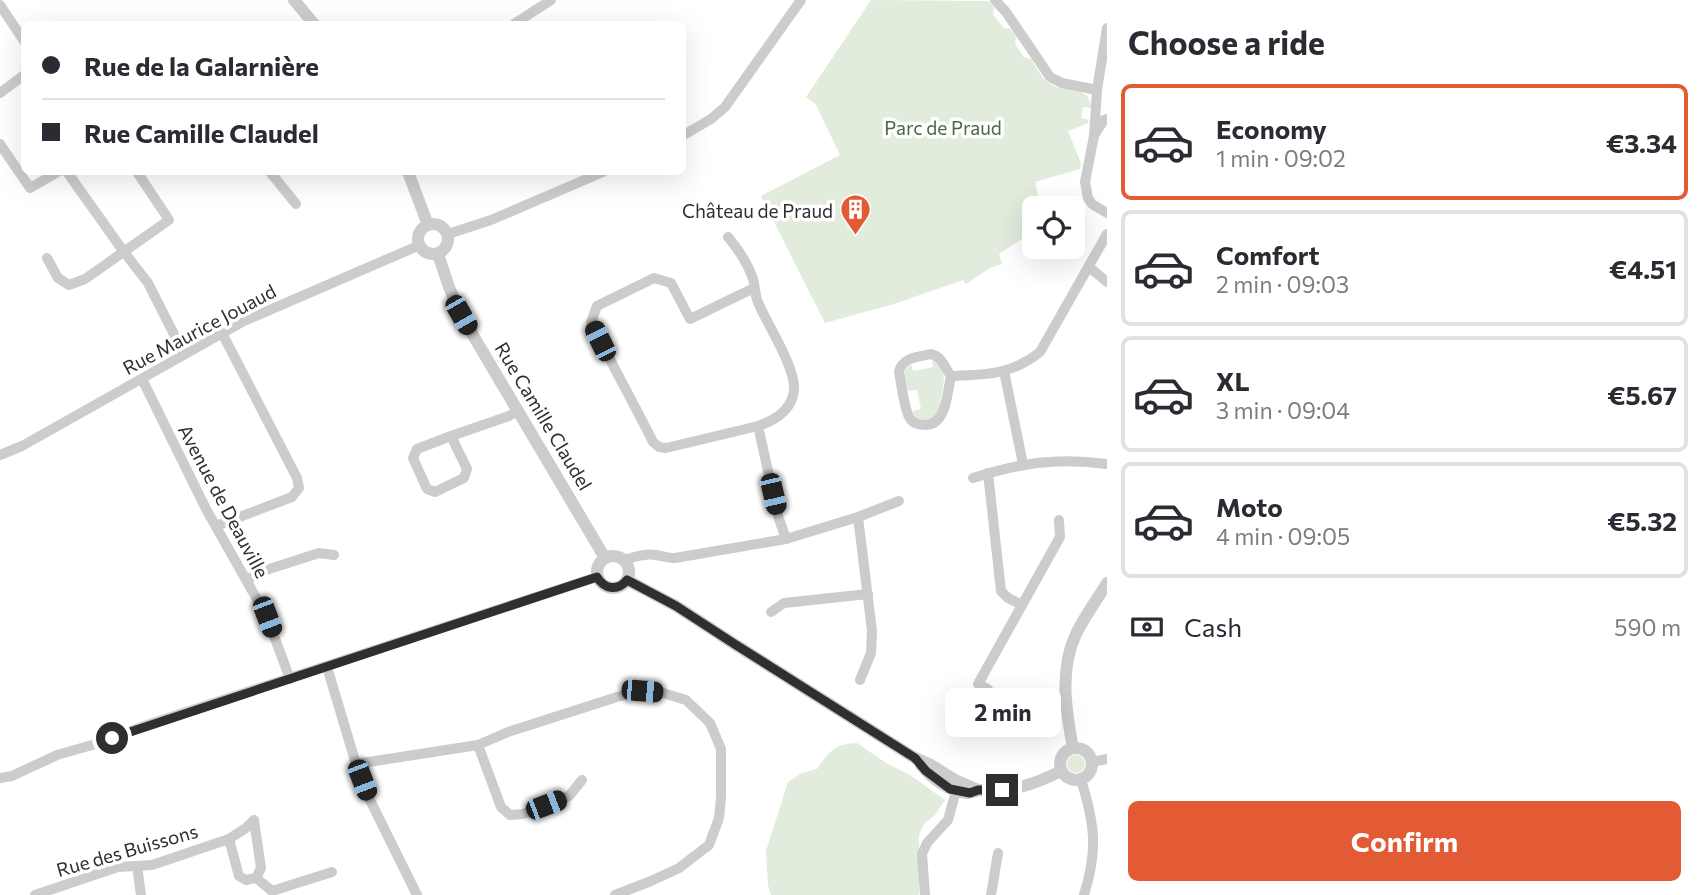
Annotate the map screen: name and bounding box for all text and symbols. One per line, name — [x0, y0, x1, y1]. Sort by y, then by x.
text: Choose a ride — [1128, 22, 1325, 62]
text: Rue de la Galarnière — [84, 50, 319, 81]
icon: car — [1132, 111, 1195, 174]
text: Economy — [1216, 113, 1327, 144]
park label: Parc de Praud — [884, 116, 1002, 139]
text: Rue Camille Claudel — [84, 117, 319, 148]
text: €3.34 — [1606, 127, 1677, 158]
text: 1 min · 09:02 — [1216, 144, 1346, 172]
building icon: Château de Praud — [839, 193, 873, 237]
map controls — [1022, 196, 1085, 259]
button: locate — [1022, 196, 1085, 259]
place label: Château de Praud — [682, 199, 833, 222]
icon: car — [1132, 237, 1195, 300]
text: Comfort — [1216, 239, 1319, 270]
text: €4.51 — [1609, 253, 1677, 284]
text: 2 min · 09:03 — [1216, 270, 1349, 298]
street label: Rue Maurice Jouaud — [119, 279, 279, 379]
car — [442, 292, 481, 338]
car — [582, 318, 619, 364]
street label: Rue Camille Claudel — [491, 338, 597, 494]
icon: car — [1132, 363, 1195, 426]
text: XL — [1216, 365, 1250, 396]
text: €5.67 — [1607, 379, 1677, 410]
text: 3 min · 09:04 — [1216, 396, 1350, 424]
street label: Avenue de Deauville — [174, 420, 274, 582]
car — [759, 471, 788, 517]
icon: car — [1132, 489, 1195, 552]
text: Moto — [1216, 491, 1283, 522]
text: €5.32 — [1607, 505, 1677, 536]
text: 4 min · 09:05 — [1216, 522, 1350, 550]
car — [250, 594, 285, 640]
icon: cash — [1128, 608, 1166, 646]
text: Cash — [1184, 611, 1242, 642]
text: 590 m — [1614, 613, 1681, 641]
car — [621, 679, 664, 703]
callout: 2 min — [944, 688, 1060, 738]
text: 2 min — [974, 698, 1032, 726]
route start — [96, 722, 128, 754]
car — [345, 757, 380, 803]
route end — [986, 774, 1018, 806]
car — [523, 788, 570, 822]
button: Confirm — [1128, 801, 1681, 881]
street label: Rue des Buissons — [54, 819, 200, 881]

